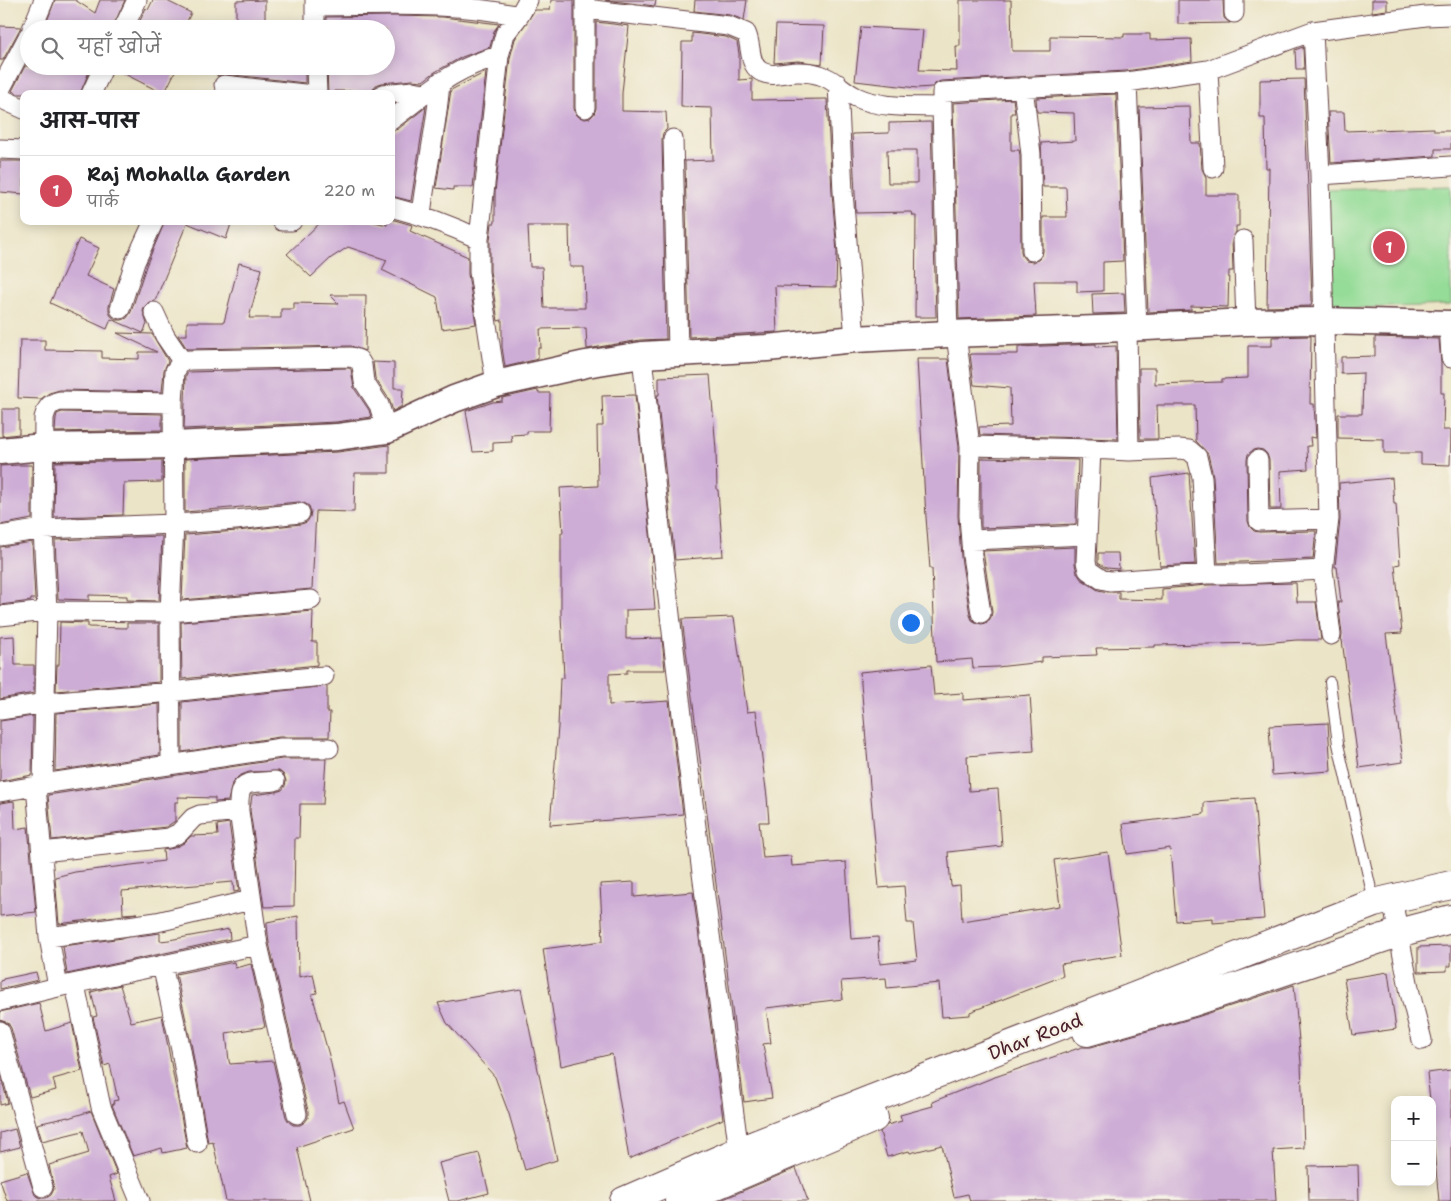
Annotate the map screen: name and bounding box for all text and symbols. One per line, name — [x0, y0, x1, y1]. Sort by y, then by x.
search box — [20, 20, 395, 75]
icon: search — [38, 34, 66, 62]
text: यहाँ खोजें — [78, 34, 161, 59]
text: आस-पास — [40, 107, 138, 135]
text: Raj Mohalla Garden — [87, 162, 290, 187]
text: 1 — [52, 180, 60, 201]
text: 220 m — [323, 180, 375, 201]
text: पार्क — [87, 191, 118, 212]
pin: 1 — [1373, 228, 1405, 266]
your location — [898, 610, 924, 636]
street label: Dhar Road — [985, 1007, 1086, 1066]
map controls — [1391, 1096, 1436, 1186]
button: + — [1391, 1096, 1436, 1141]
button: − — [1391, 1141, 1436, 1186]

